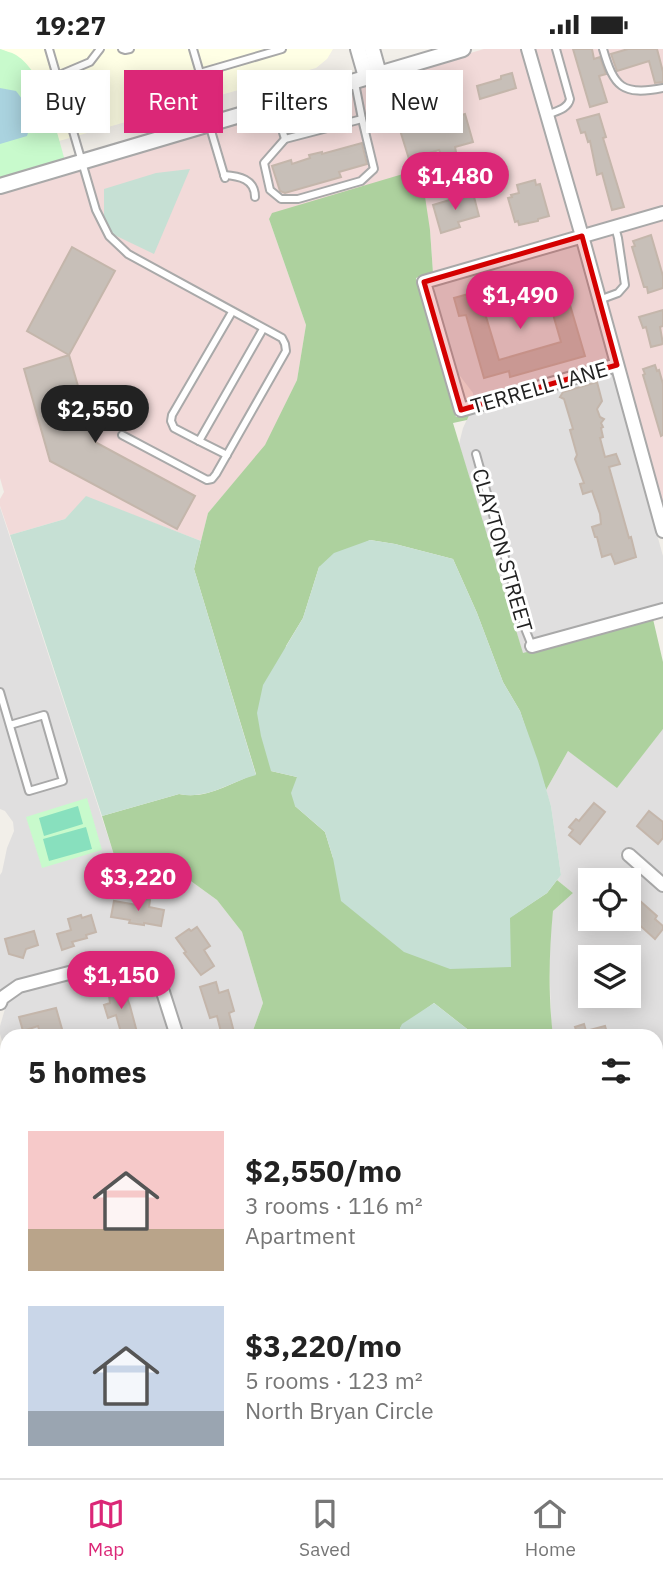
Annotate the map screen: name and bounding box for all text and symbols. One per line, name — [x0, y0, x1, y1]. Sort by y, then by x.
text: 19:27 — [35, 8, 106, 42]
chip: Buy — [21, 70, 110, 133]
chip: Rent — [124, 70, 223, 133]
chip: Filters — [237, 70, 352, 133]
chip: New — [366, 70, 463, 133]
pin: $1,480 — [398, 153, 512, 212]
text: $1,480 — [417, 160, 493, 190]
pin: $1,490 — [463, 271, 577, 331]
text: $1,490 — [482, 279, 558, 309]
street label: TERRELL LANE — [467, 354, 611, 420]
pin: $2,550 — [38, 385, 152, 445]
text: $2,550 — [57, 393, 133, 423]
street label: CLAYTON STREET — [466, 465, 540, 635]
pin: $3,220 — [81, 853, 195, 913]
text: $3,220 — [100, 861, 176, 891]
map controls — [578, 868, 641, 1008]
button: locate — [578, 868, 641, 931]
button: layers — [578, 945, 641, 1008]
pin: $1,150 — [64, 951, 178, 1011]
text: $1,150 — [83, 959, 159, 989]
text: 5 homes — [28, 1052, 147, 1091]
icon: filters — [597, 1052, 635, 1090]
text: $2,550/mo — [245, 1151, 402, 1190]
icon: home — [84, 1159, 168, 1243]
text: 3 rooms · 116 m² — [245, 1190, 423, 1220]
text: Apartment — [245, 1220, 356, 1250]
text: $3,220/mo — [245, 1326, 402, 1365]
icon: home — [84, 1334, 168, 1418]
text: 5 rooms · 123 m² — [245, 1365, 423, 1395]
text: North Bryan Circle — [245, 1395, 434, 1425]
tab: Map — [87, 1495, 125, 1561]
tab: Saved — [299, 1495, 351, 1561]
tab: Home — [525, 1495, 576, 1561]

